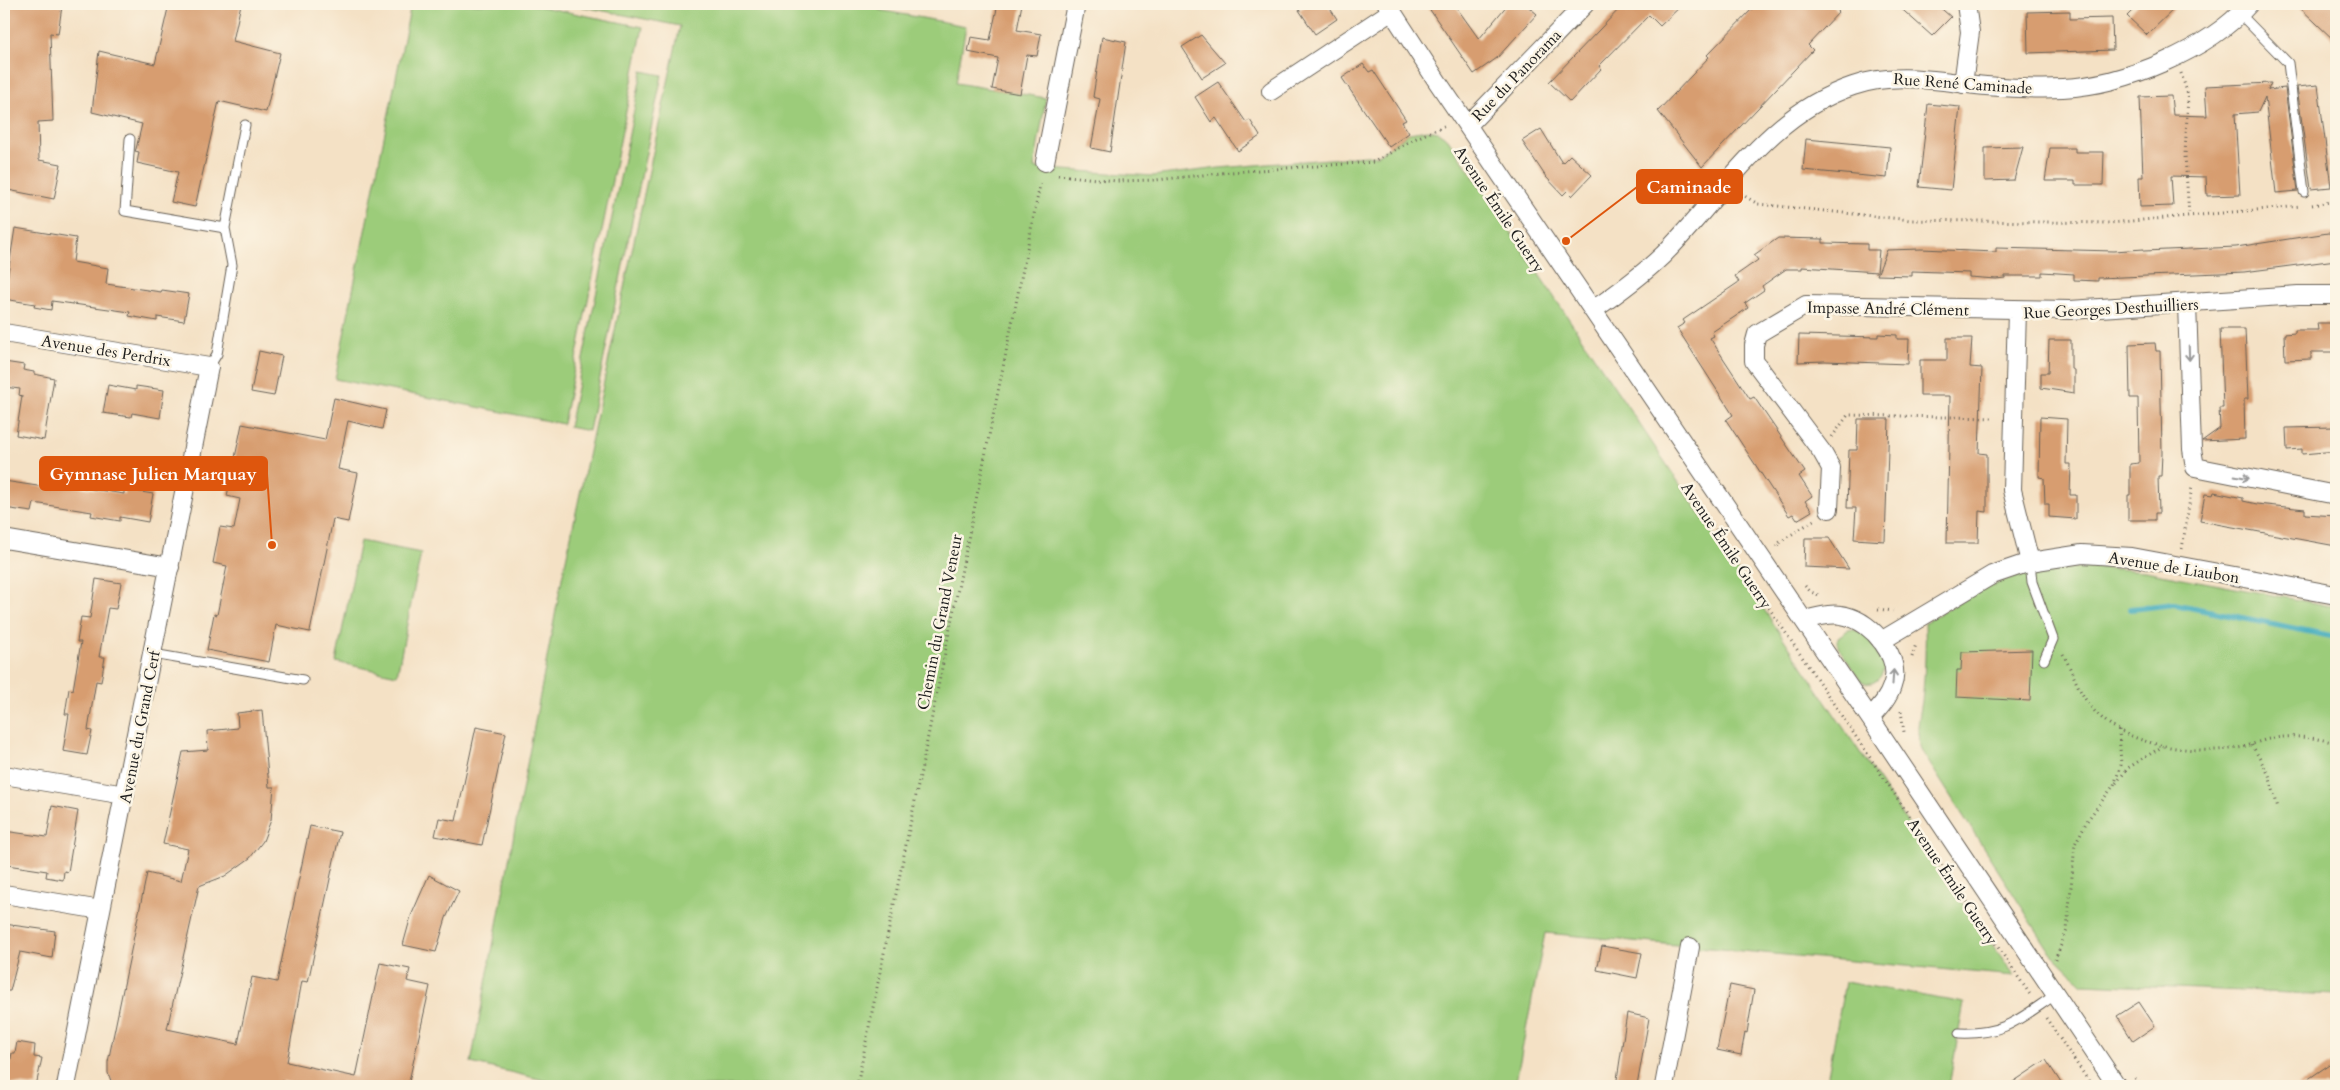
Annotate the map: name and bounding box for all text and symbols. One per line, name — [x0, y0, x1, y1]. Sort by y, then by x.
street label: Rue du Panorama — [1467, 25, 1566, 127]
street label: Rue René Caminade — [1893, 68, 2033, 100]
street label: Avenue Émile Guerry — [1449, 142, 1550, 278]
callout: Caminade — [1637, 170, 1742, 203]
text: Caminade — [1647, 175, 1732, 200]
street label: Rue Georges Desthuilliers — [2023, 293, 2199, 325]
street label: Impasse André Clément — [1807, 297, 1969, 321]
street label: Avenue des Perdrix — [39, 330, 172, 372]
one-way arrow — [2184, 344, 2194, 360]
callout: Gymnase Julien Marquay — [40, 457, 267, 490]
text: Gymnase Julien Marquay — [49, 462, 257, 487]
one-way arrow — [2234, 473, 2250, 482]
street label: Avenue Émile Guerry — [1676, 478, 1777, 614]
street label: Chemin du Grand Veneur — [912, 532, 968, 712]
street label: Avenue de Liaubon — [2107, 547, 2241, 589]
street label: Avenue du Grand Cerf — [114, 646, 166, 806]
one-way arrow — [1889, 669, 1898, 685]
street label: Avenue Émile Guerry — [1902, 814, 2003, 950]

